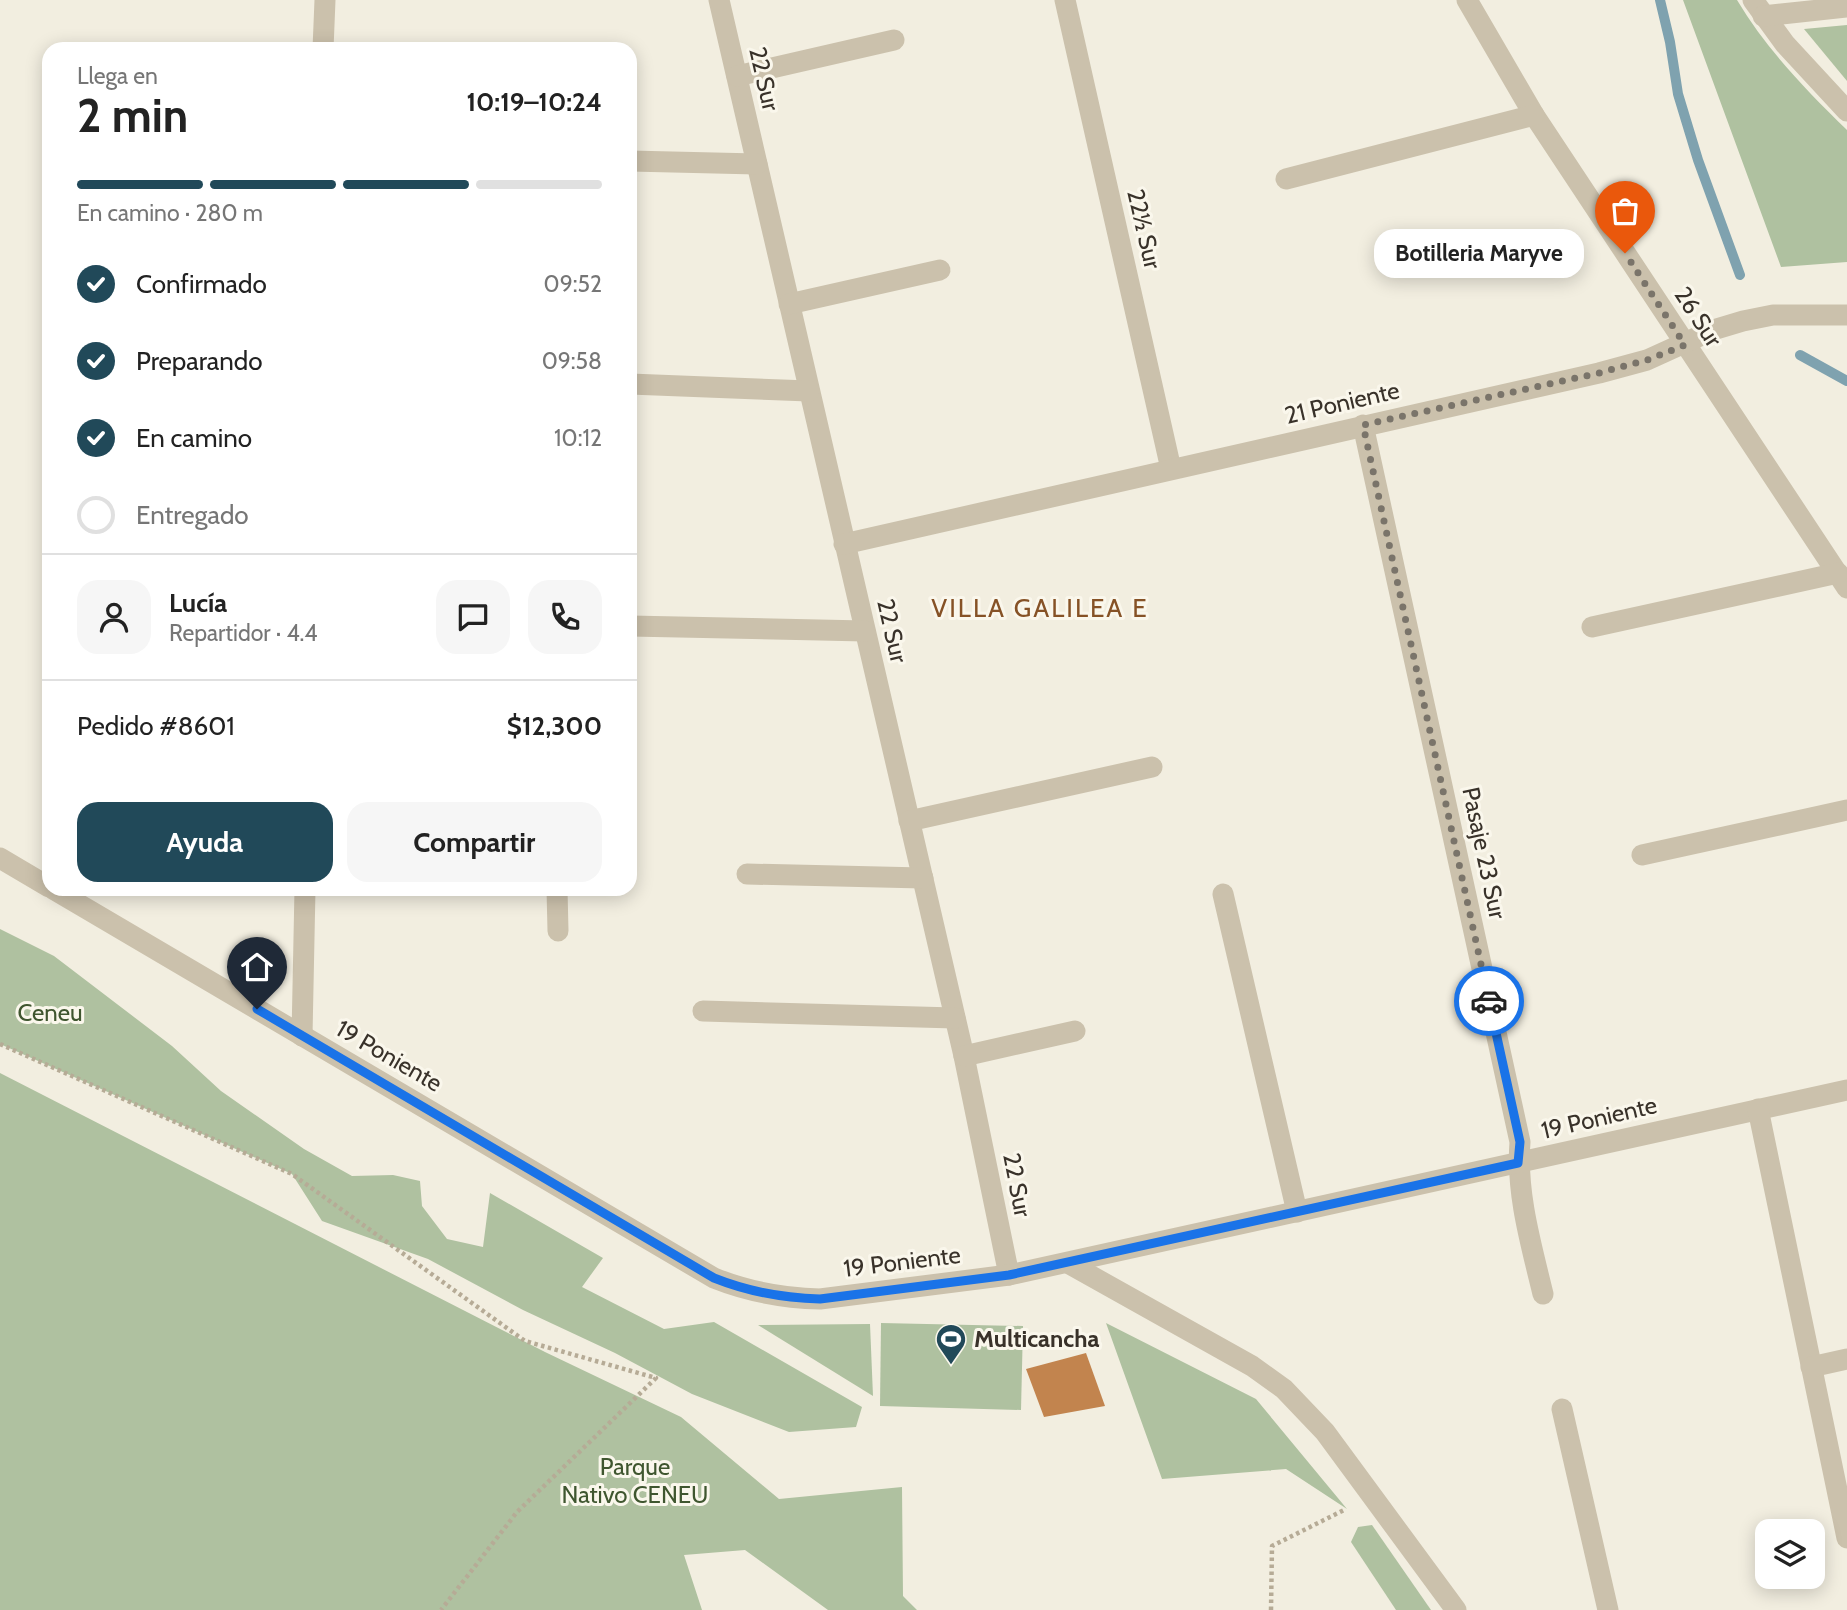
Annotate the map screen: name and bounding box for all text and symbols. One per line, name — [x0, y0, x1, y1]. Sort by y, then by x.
street label: 22 Sur — [743, 44, 786, 114]
text: Llega en — [77, 62, 158, 90]
text: 10:19–10:24 — [466, 86, 602, 118]
text: 2 min — [77, 88, 188, 144]
pin — [1595, 181, 1655, 253]
street label: 22½ Sur — [1121, 186, 1168, 272]
icon: bag — [1606, 192, 1644, 230]
text: En camino · 280 m — [77, 199, 263, 227]
callout: Botilleria Maryve — [1373, 229, 1583, 278]
text: Botilleria Maryve — [1395, 239, 1563, 267]
icon: check — [77, 265, 115, 303]
text: Confirmado — [136, 268, 267, 300]
text: 09:52 — [544, 270, 602, 298]
street label: 26 Sur — [1668, 281, 1729, 352]
icon: check — [77, 342, 115, 380]
text: Preparando — [136, 345, 263, 377]
text: 09:58 — [542, 347, 602, 375]
street label: 21 Poniente — [1282, 375, 1402, 430]
icon: check — [77, 419, 115, 457]
text: En camino — [136, 422, 252, 454]
text: 10:12 — [554, 424, 602, 452]
text: Entregado — [136, 499, 249, 531]
button: person — [77, 580, 151, 654]
button: chat — [436, 580, 510, 654]
button: phone — [528, 580, 602, 654]
text: Lucía — [169, 587, 227, 619]
district label: VILLA GALILEA E — [931, 592, 1149, 624]
street label: 22 Sur — [871, 596, 914, 666]
text: Repartidor · 4.4 — [169, 619, 318, 647]
text: Pedido #8601 — [77, 710, 235, 742]
text: $12,300 — [507, 710, 602, 742]
street label: Pasaje 23 Sur — [1456, 784, 1513, 922]
button: Ayuda — [77, 802, 333, 882]
button: Compartir — [347, 802, 602, 882]
pin — [227, 937, 287, 1009]
icon: home — [238, 948, 276, 986]
courier — [1454, 966, 1524, 1036]
icon: car — [1470, 982, 1508, 1020]
park label: Ceneu — [17, 998, 83, 1027]
street label: 19 Poniente — [331, 1014, 448, 1098]
street label: 19 Poniente — [1538, 1090, 1660, 1145]
street label: 22 Sur — [997, 1150, 1038, 1220]
street label: 19 Poniente — [842, 1240, 962, 1283]
sports icon: Multicancha — [934, 1322, 968, 1366]
place label: Multicancha — [974, 1324, 1099, 1353]
park label: Parque Nativo CENEU — [562, 1452, 708, 1509]
map controls — [1755, 1519, 1825, 1589]
button: layers — [1755, 1519, 1825, 1589]

